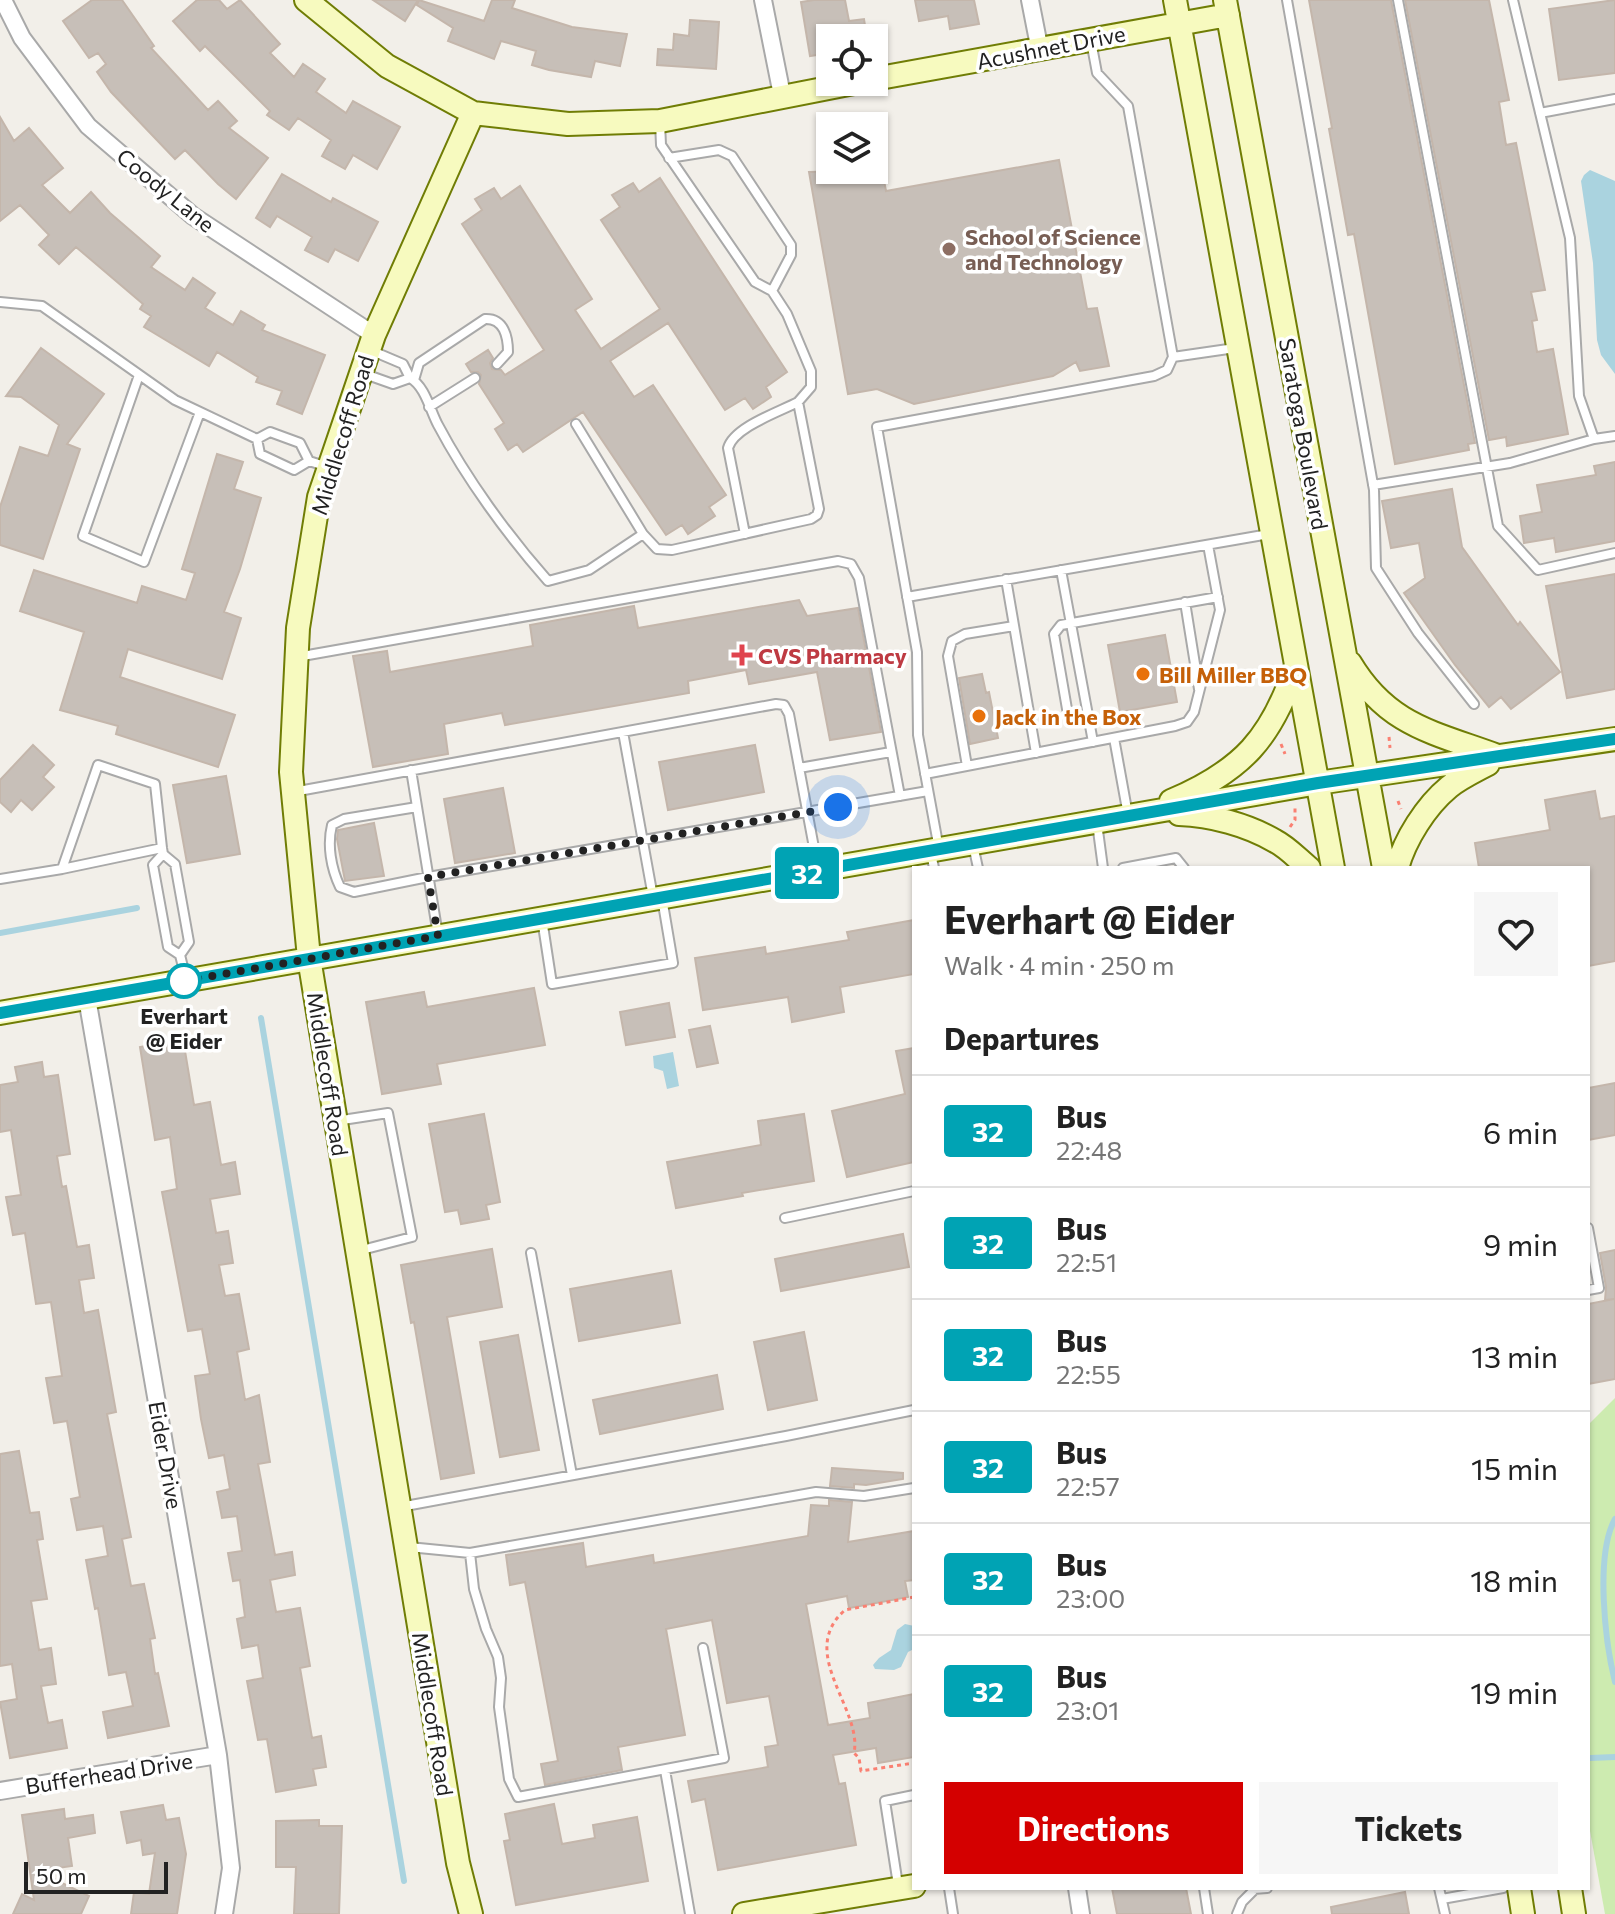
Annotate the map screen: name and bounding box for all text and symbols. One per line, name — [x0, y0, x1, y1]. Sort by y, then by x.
street label: Acushnet Drive — [974, 19, 1128, 75]
map controls — [816, 24, 888, 184]
button: locate — [816, 24, 888, 96]
button: layers — [816, 112, 888, 184]
street label: Coody Lane — [112, 142, 220, 238]
place label: School of Science and Technology — [965, 223, 1141, 275]
marker: School of Science and Technology — [940, 240, 958, 258]
street label: Saratoga Boulevard — [1274, 336, 1334, 532]
street label: Middlecoff Road — [305, 352, 379, 518]
place label: CVS Pharmacy — [758, 642, 907, 669]
marker: CVS Pharmacy — [733, 646, 751, 664]
place label: Bill Miller BBQ — [1159, 661, 1307, 688]
marker: Bill Miller BBQ — [1134, 665, 1152, 683]
place label: Jack in the Box — [995, 703, 1142, 730]
marker: Jack in the Box — [970, 707, 988, 725]
your location — [818, 787, 858, 827]
line badge: 32 — [771, 847, 843, 899]
text: 32 — [791, 856, 823, 890]
button: heart — [1474, 892, 1558, 976]
text: Everhart @ Eider — [944, 895, 1235, 942]
text: Walk · 4 min · 250 m — [944, 949, 1174, 980]
marker: Everhart @ Eider — [167, 964, 201, 998]
street label: Middlecoff Road — [302, 990, 354, 1158]
place label: Everhart @ Eider — [140, 1002, 228, 1054]
text: Departures — [944, 1019, 1099, 1056]
text: Bus — [1056, 1097, 1107, 1134]
text: 6 min — [1483, 1113, 1558, 1150]
text: 32 — [972, 1114, 1004, 1148]
text: 22:48 — [1056, 1134, 1122, 1165]
text: Bus — [1056, 1209, 1107, 1246]
text: 9 min — [1483, 1225, 1558, 1262]
text: 32 — [972, 1226, 1004, 1260]
text: 22:51 — [1056, 1246, 1117, 1277]
text: Bus — [1056, 1321, 1107, 1358]
text: 13 min — [1471, 1337, 1558, 1374]
text: 32 — [972, 1338, 1004, 1372]
text: 22:55 — [1056, 1358, 1121, 1389]
street label: Eider Drive — [143, 1399, 189, 1511]
text: Bus — [1056, 1433, 1107, 1470]
text: 15 min — [1471, 1449, 1558, 1486]
text: 32 — [972, 1450, 1004, 1484]
text: 22:57 — [1056, 1470, 1120, 1501]
text: Bus — [1056, 1545, 1107, 1582]
text: 18 min — [1470, 1561, 1558, 1598]
text: 32 — [972, 1562, 1004, 1596]
text: 23:00 — [1056, 1582, 1125, 1613]
street label: Middlecoff Road — [407, 1630, 459, 1798]
text: Bus — [1056, 1657, 1107, 1694]
text: 19 min — [1470, 1673, 1558, 1710]
text: 32 — [972, 1674, 1004, 1708]
text: 23:01 — [1056, 1694, 1119, 1725]
street label: Bufferhead Drive — [23, 1746, 195, 1800]
button: Directions — [944, 1782, 1243, 1874]
button: Tickets — [1259, 1782, 1558, 1874]
scale bar — [24, 1858, 168, 1894]
text: 50 m — [36, 1862, 86, 1889]

